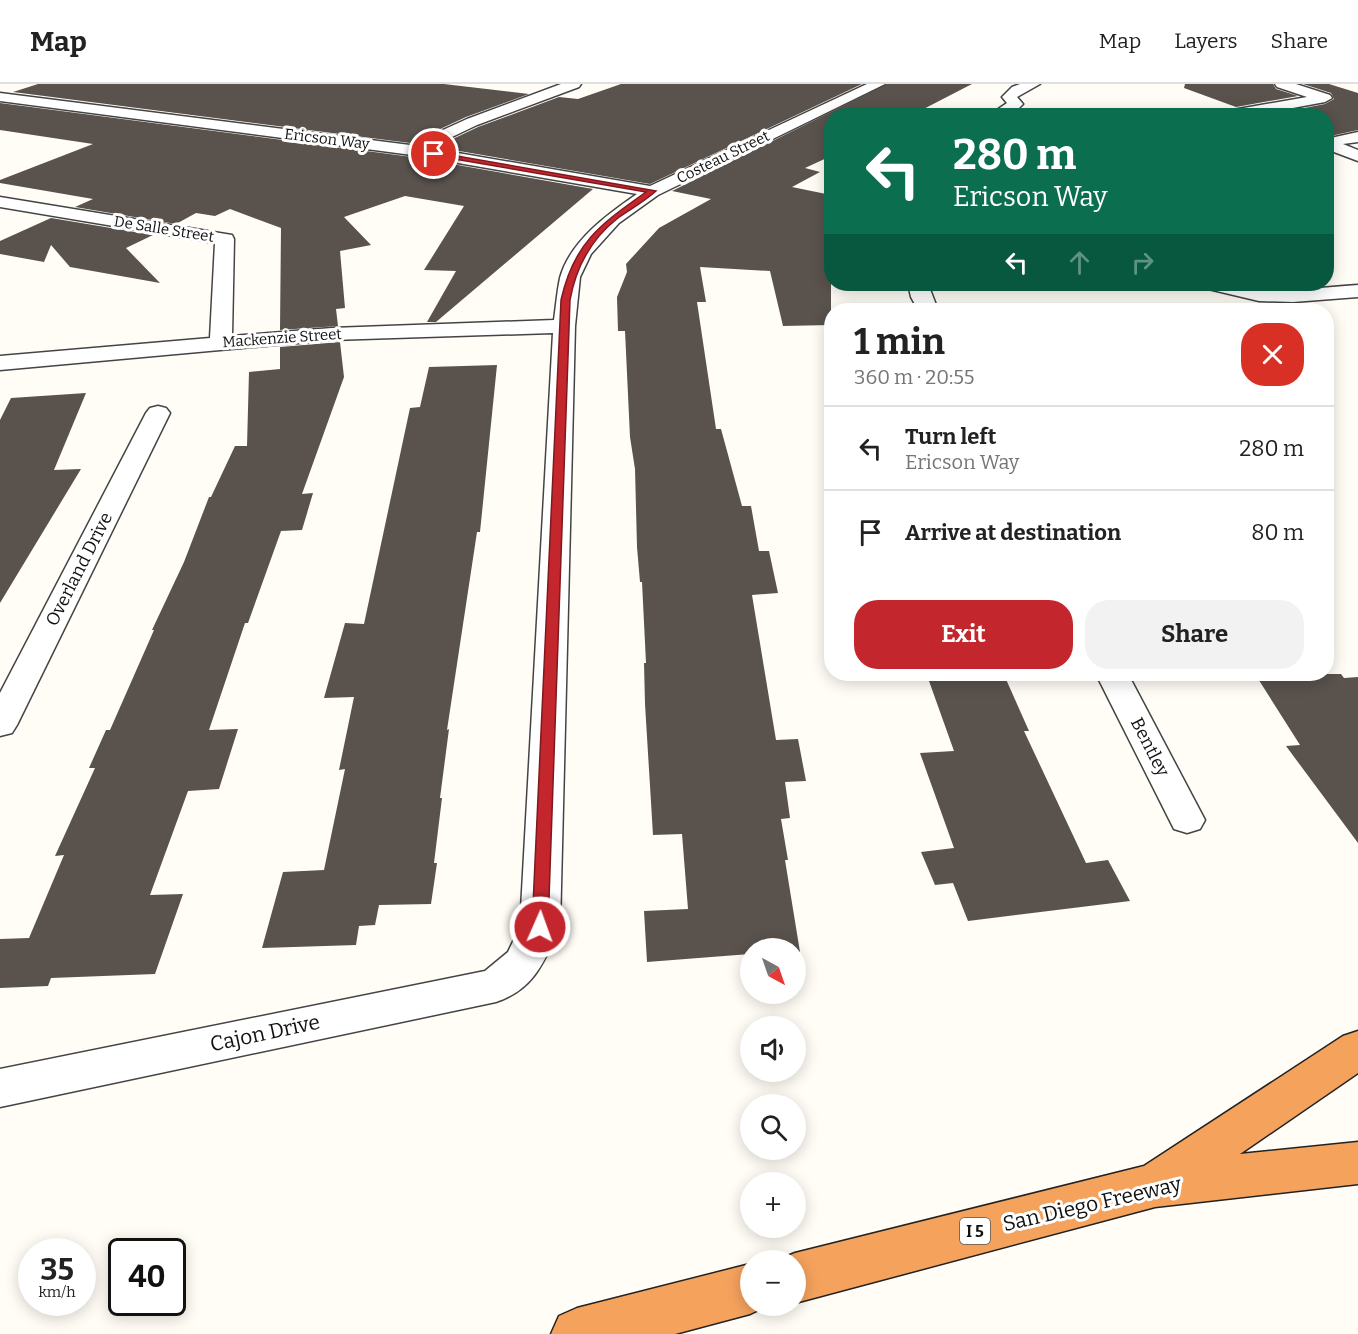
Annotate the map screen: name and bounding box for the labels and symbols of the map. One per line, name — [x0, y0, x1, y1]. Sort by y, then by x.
street label: Ericson Way — [283, 125, 371, 153]
street label: Costeau Street — [674, 126, 773, 187]
pin — [408, 128, 459, 179]
street label: De Salle Street — [113, 212, 216, 246]
street label: Mackenzie Street — [222, 325, 343, 351]
street label: Overland Drive — [41, 509, 117, 629]
street label: Bentley — [1126, 714, 1174, 781]
position arrow — [508, 895, 572, 959]
north arrow — [740, 938, 806, 1004]
street label: Cajon Drive — [208, 1009, 322, 1057]
street label: San Diego Freeway — [1000, 1171, 1185, 1237]
road number: I 5 — [960, 1218, 990, 1244]
speed limit sign: 40 — [108, 1238, 186, 1316]

